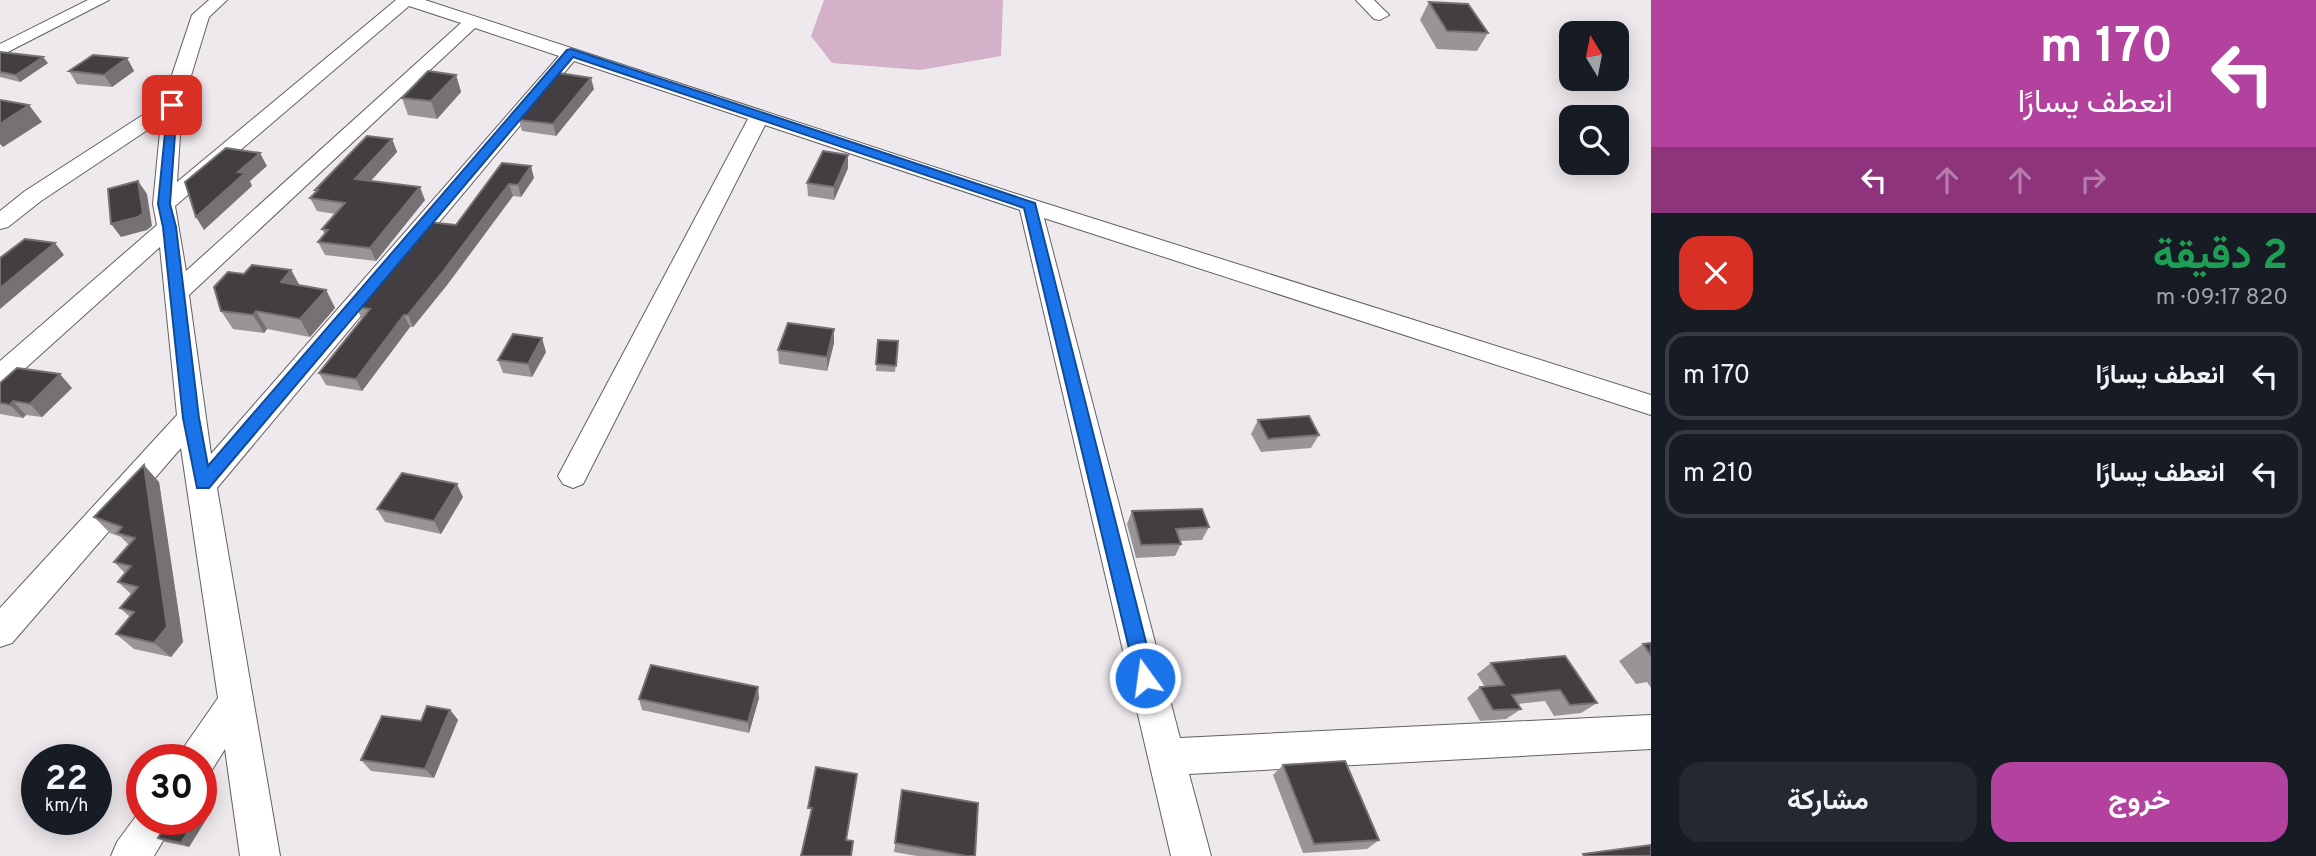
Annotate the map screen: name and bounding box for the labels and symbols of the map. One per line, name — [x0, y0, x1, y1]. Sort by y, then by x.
north arrow — [1559, 21, 1629, 91]
pin — [142, 75, 202, 135]
position arrow — [1108, 641, 1182, 715]
speed limit sign: 30 — [126, 744, 217, 835]

